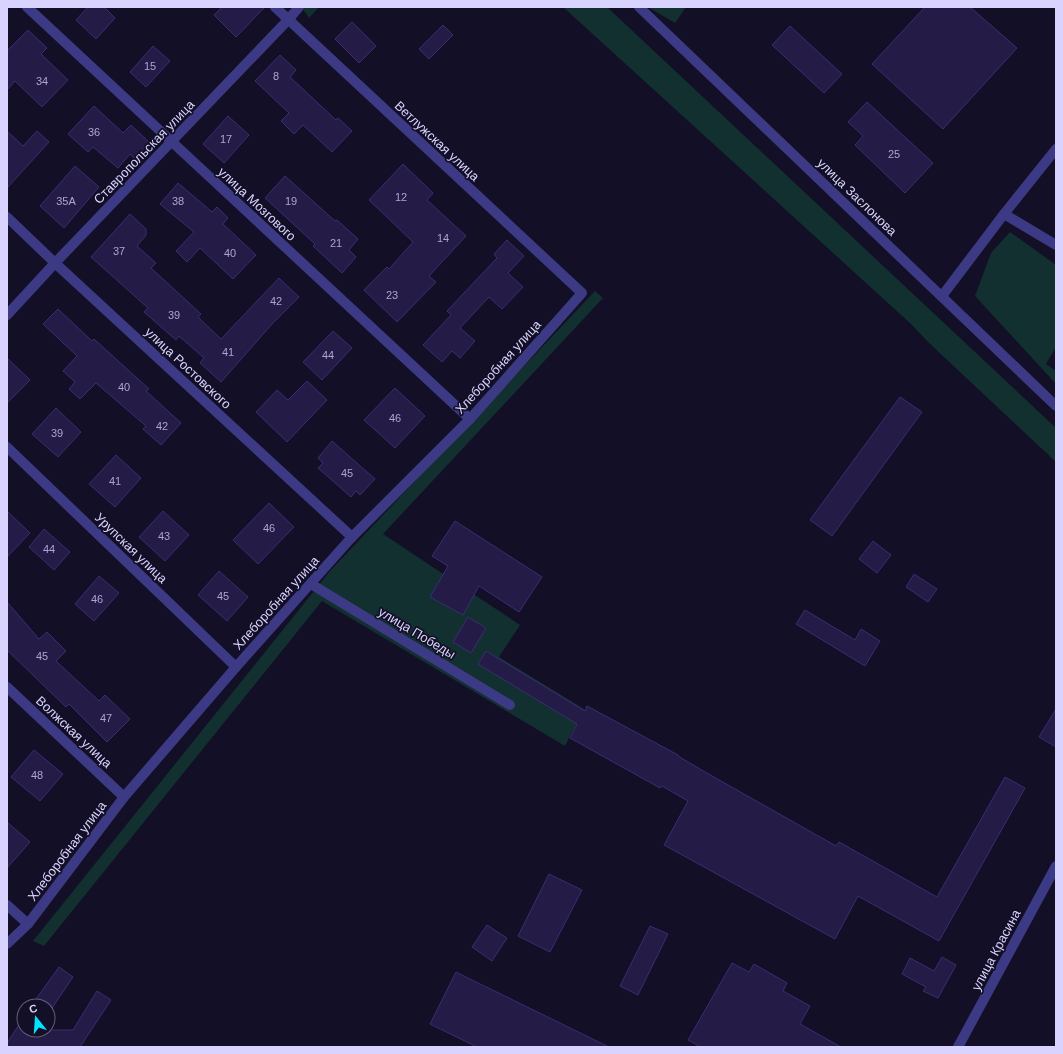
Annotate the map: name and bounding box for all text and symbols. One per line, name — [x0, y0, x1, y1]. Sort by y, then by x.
house number: 15 — [144, 60, 156, 72]
house number: 8 — [273, 70, 279, 82]
house number: 34 — [36, 75, 48, 87]
street label: Ставропольская улица — [91, 97, 198, 207]
street label: Ветлужская улица — [392, 98, 483, 185]
house number: 36 — [88, 126, 100, 138]
house number: 17 — [220, 133, 232, 145]
house number: 25 — [888, 148, 900, 160]
street label: улица Заслонова — [814, 155, 900, 239]
street label: улица Мозгового — [215, 164, 299, 244]
house number: 12 — [395, 191, 407, 203]
house number: 35А — [56, 195, 76, 207]
house number: 38 — [172, 195, 184, 207]
house number: 19 — [285, 195, 297, 207]
house number: 14 — [437, 232, 449, 244]
house number: 21 — [330, 237, 342, 249]
house number: 37 — [113, 245, 125, 257]
house number: 40 — [224, 247, 236, 259]
house number: 23 — [386, 289, 398, 301]
house number: 42 — [270, 295, 282, 307]
house number: 39 — [168, 309, 180, 321]
street label: Хлеборобная улица — [452, 317, 544, 417]
street label: улица Ростовского — [142, 324, 234, 412]
house number: 41 — [222, 346, 234, 358]
house number: 44 — [322, 349, 334, 361]
house number: 40 — [118, 381, 130, 393]
house number: 46 — [389, 412, 401, 424]
house number: 42 — [156, 420, 168, 432]
house number: 39 — [51, 427, 63, 439]
house number: 45 — [341, 467, 353, 479]
house number: 41 — [109, 475, 121, 487]
street label: Урупская улица — [92, 510, 171, 587]
house number: 46 — [263, 522, 275, 534]
house number: 43 — [158, 530, 170, 542]
house number: 44 — [43, 543, 55, 555]
street label: Хлеборобная улица — [230, 553, 322, 653]
house number: 45 — [217, 590, 229, 602]
house number: 46 — [91, 593, 103, 605]
street label: улица Победы — [376, 604, 458, 662]
house number: 45 — [36, 650, 48, 662]
street label: Волжская улица — [33, 693, 116, 771]
house number: 47 — [100, 712, 112, 724]
house number: 48 — [31, 769, 43, 781]
street label: Хлеборобная улица — [25, 798, 110, 904]
street label: улица Красина — [968, 906, 1024, 993]
north arrow — [16, 998, 56, 1038]
text: С — [28, 1002, 39, 1015]

